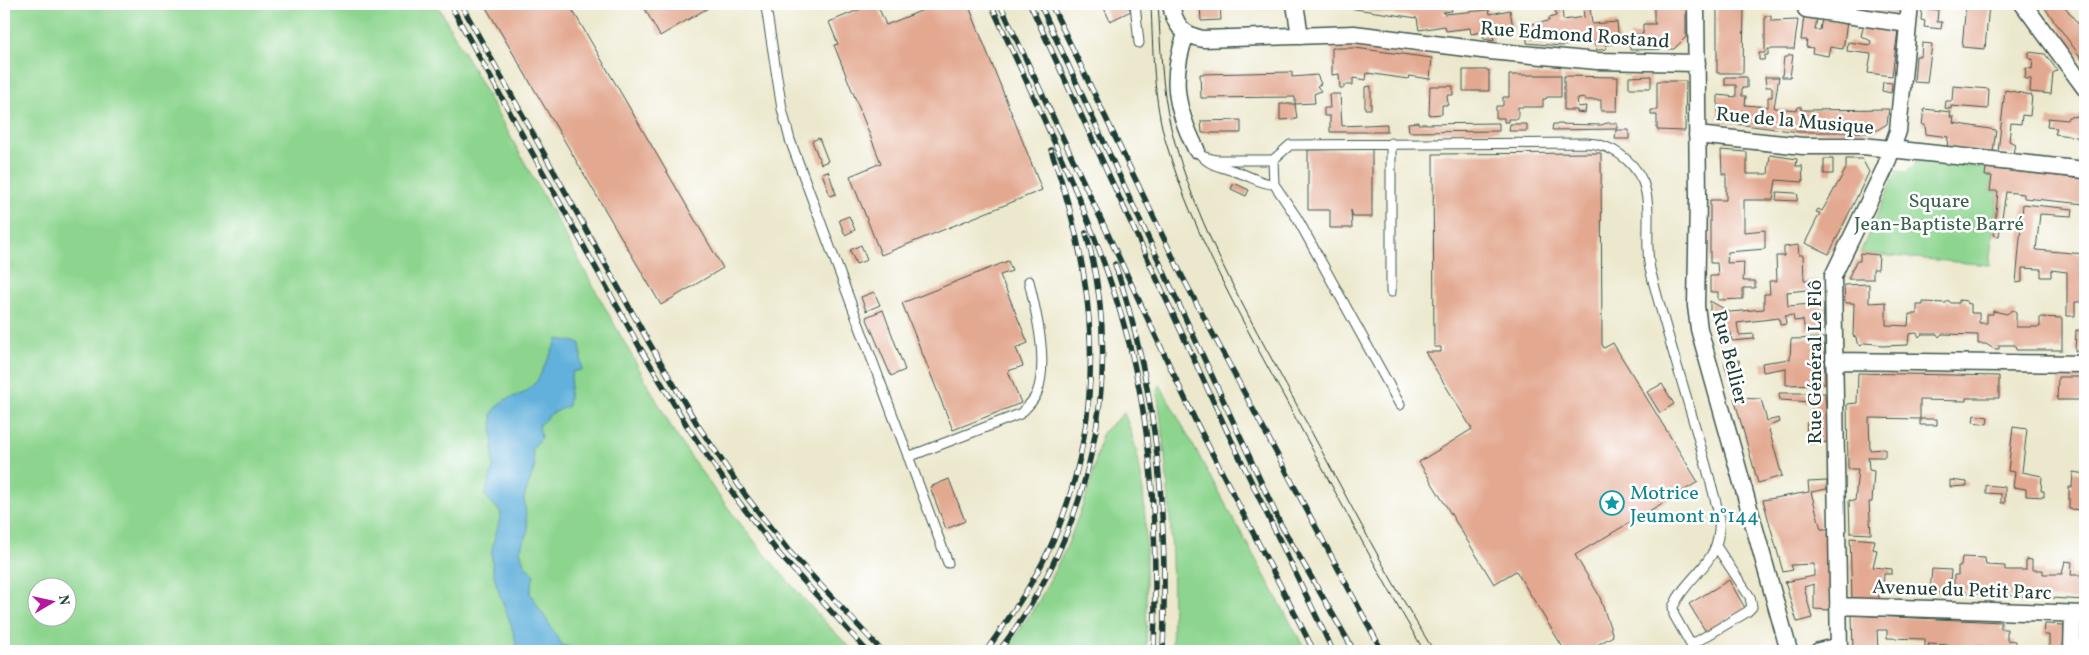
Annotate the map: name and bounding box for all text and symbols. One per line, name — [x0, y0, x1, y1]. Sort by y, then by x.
street label: Rue Edmond Rostand — [1479, 15, 1671, 57]
street label: Rue de la Musique — [1714, 101, 1875, 143]
park label: Square Jean-Baptiste Barré — [1854, 188, 2024, 239]
street label: Rue Général Le Flô — [1802, 280, 1830, 444]
street label: Rue Bellier — [1704, 307, 1754, 408]
place label: Motrice Jeumont n°144 — [1630, 480, 1759, 531]
place icon: Motrice Jeumont n°144 — [1599, 490, 1625, 516]
street label: Avenue du Petit Parc — [1872, 574, 2052, 608]
north arrow — [28, 578, 78, 628]
text: N — [53, 594, 74, 607]

